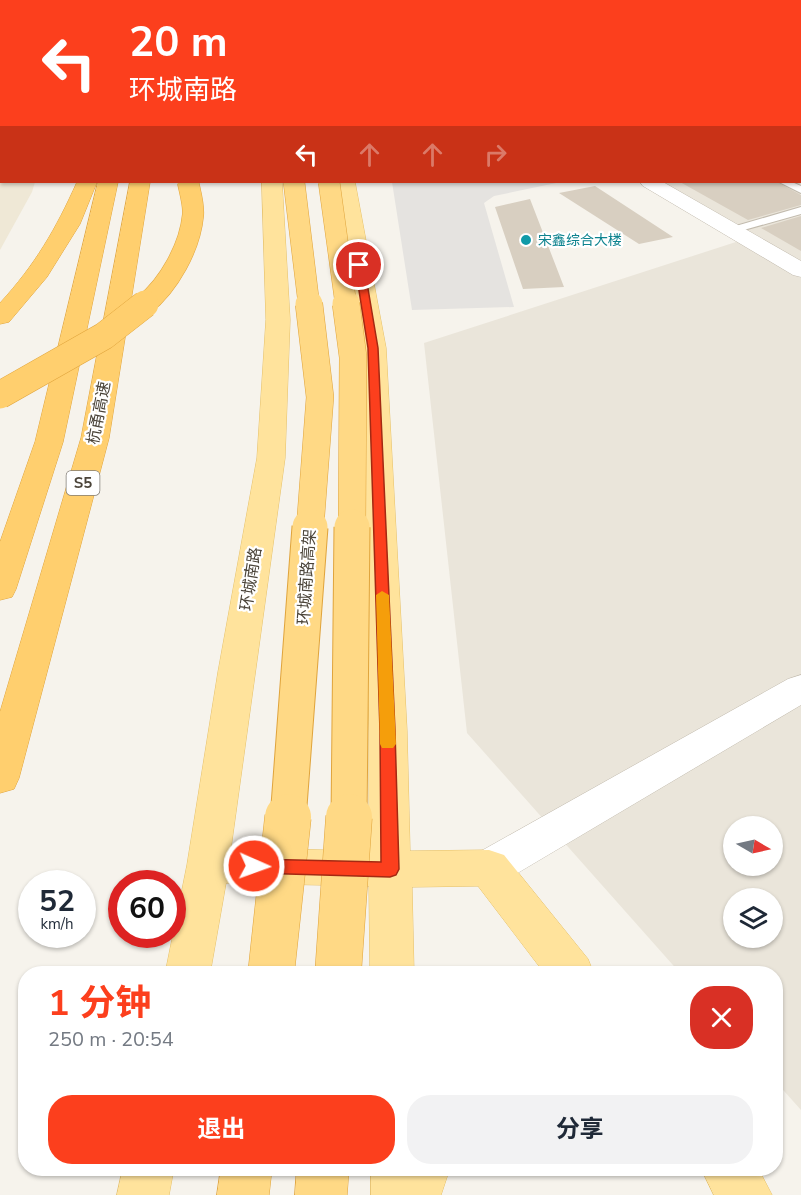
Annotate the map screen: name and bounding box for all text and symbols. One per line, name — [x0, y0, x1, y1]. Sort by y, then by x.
text: 20 m — [129, 14, 228, 71]
icon: left — [30, 24, 108, 102]
text: 环城南路 — [129, 72, 237, 109]
icon: left — [290, 138, 323, 171]
icon: ahead — [353, 138, 386, 171]
icon: ahead — [416, 138, 449, 171]
icon: right — [479, 138, 512, 171]
place label: 宋鑫综合大楼 — [538, 231, 622, 250]
marker: 宋鑫综合大楼 — [519, 233, 533, 247]
pin — [333, 239, 384, 290]
icon: arrive — [342, 248, 375, 281]
street label: 杭甬高速 — [82, 379, 116, 447]
road number: S5 — [66, 471, 100, 495]
street label: 环城南路高架 — [293, 528, 321, 626]
street label: 环城南路 — [235, 546, 267, 612]
north arrow — [723, 816, 783, 876]
map controls — [723, 816, 783, 948]
position arrow — [222, 834, 286, 898]
speed limit sign: 60 — [108, 870, 186, 948]
text: 52 — [39, 881, 75, 922]
button: layers — [723, 888, 783, 948]
text: km/h — [40, 914, 74, 934]
text: 1 分钟 — [48, 979, 151, 1028]
button: close — [690, 986, 753, 1049]
text: 250 m · 20:54 — [48, 1026, 174, 1053]
button: 退出 — [48, 1095, 395, 1164]
button: 分享 — [407, 1095, 753, 1164]

